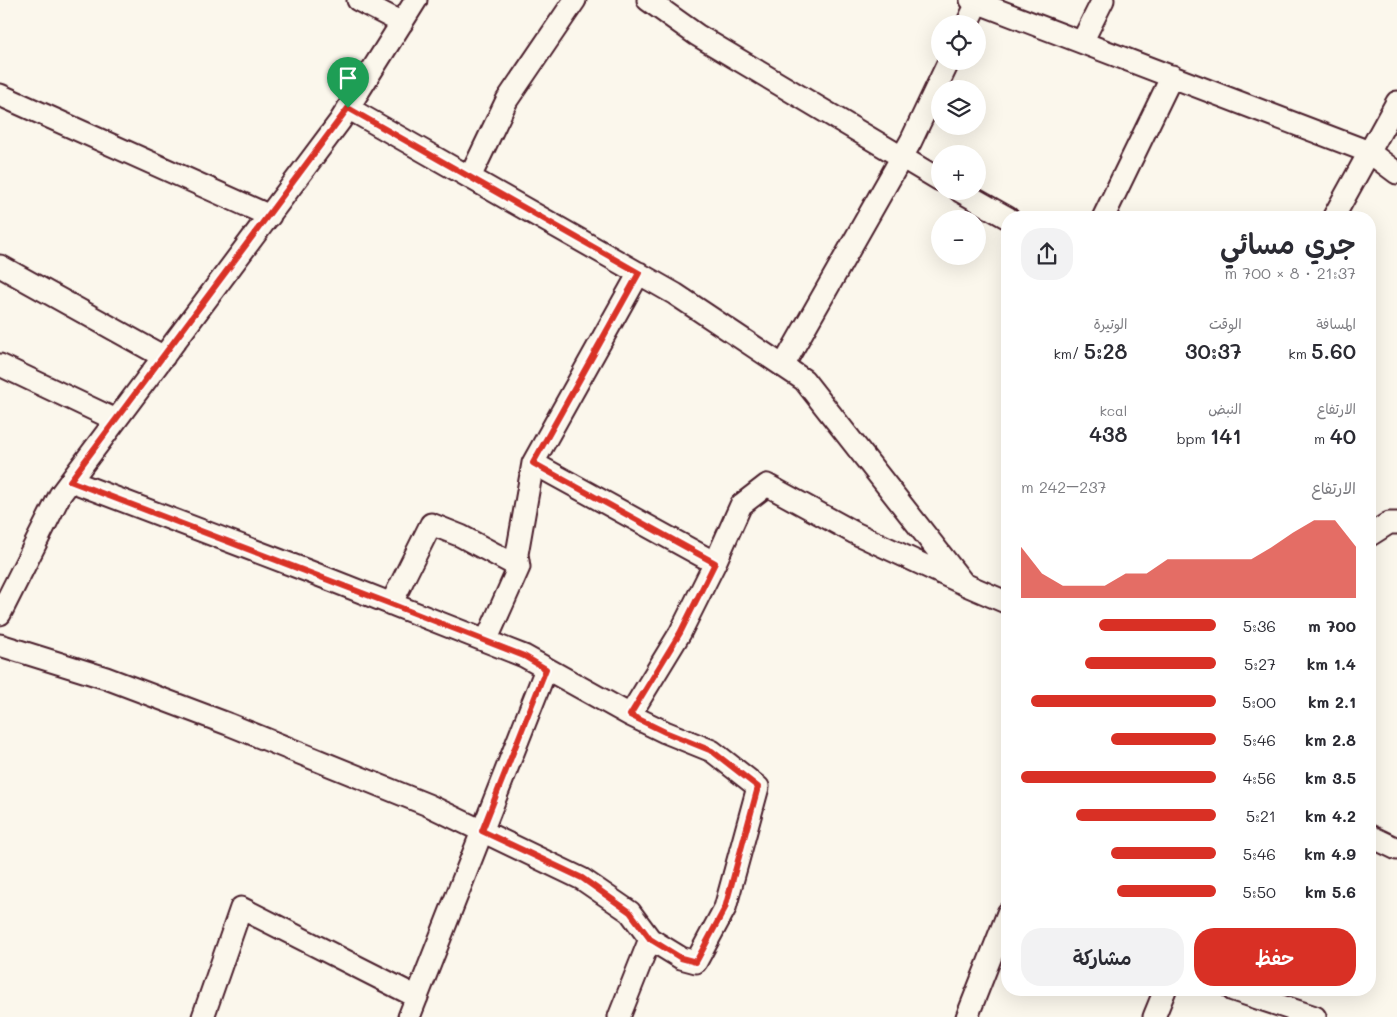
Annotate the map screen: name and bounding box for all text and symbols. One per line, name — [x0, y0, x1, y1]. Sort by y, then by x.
map controls — [931, 15, 986, 265]
button: locate — [931, 15, 986, 70]
pin — [327, 57, 369, 108]
icon: arrive — [334, 64, 362, 92]
button: layers — [931, 80, 986, 135]
button: + — [931, 145, 986, 200]
button: − — [931, 210, 986, 265]
text: جري مسائي — [1220, 225, 1356, 261]
button: share — [1021, 228, 1073, 280]
text: 21:37 · 8 × 700 m — [1224, 262, 1356, 283]
text: الوتيرة — [1094, 314, 1127, 333]
text: الوقت — [1209, 314, 1242, 333]
text: المسافة — [1316, 314, 1356, 333]
text: 5:28 — [1084, 337, 1127, 364]
text: 30:37 — [1185, 337, 1242, 364]
text: 5.60 — [1311, 337, 1356, 364]
text: /km — [1053, 344, 1084, 363]
text: km — [1288, 344, 1311, 363]
text: النبض — [1208, 399, 1242, 418]
text: الارتفاع — [1317, 399, 1356, 418]
text: kcal — [1099, 401, 1127, 420]
text: 438 — [1089, 420, 1127, 447]
text: 141 — [1210, 422, 1242, 449]
text: 40 — [1330, 422, 1356, 449]
text: bpm — [1177, 429, 1210, 448]
text: m — [1314, 429, 1330, 448]
text: 237–242 m — [1021, 476, 1106, 497]
text: الارتفاع — [1311, 477, 1356, 498]
text: 5:36 — [1243, 615, 1276, 636]
text: 700 m — [1308, 615, 1356, 636]
text: 5:27 — [1244, 653, 1276, 674]
text: 1.4 km — [1307, 653, 1356, 674]
text: 5:00 — [1242, 691, 1276, 712]
text: 2.1 km — [1308, 691, 1356, 712]
text: 5:46 — [1243, 729, 1276, 750]
text: 2.8 km — [1305, 729, 1356, 750]
text: 4:56 — [1243, 767, 1276, 788]
text: 3.5 km — [1305, 767, 1356, 788]
text: 5:21 — [1246, 805, 1276, 826]
text: 4.2 km — [1305, 805, 1356, 826]
text: 5:46 — [1243, 843, 1276, 864]
text: 4.9 km — [1304, 843, 1356, 864]
text: 5:50 — [1243, 881, 1276, 902]
text: 5.6 km — [1305, 881, 1356, 902]
button: مشاركة — [1021, 928, 1184, 986]
button: حفظ — [1194, 928, 1356, 986]

